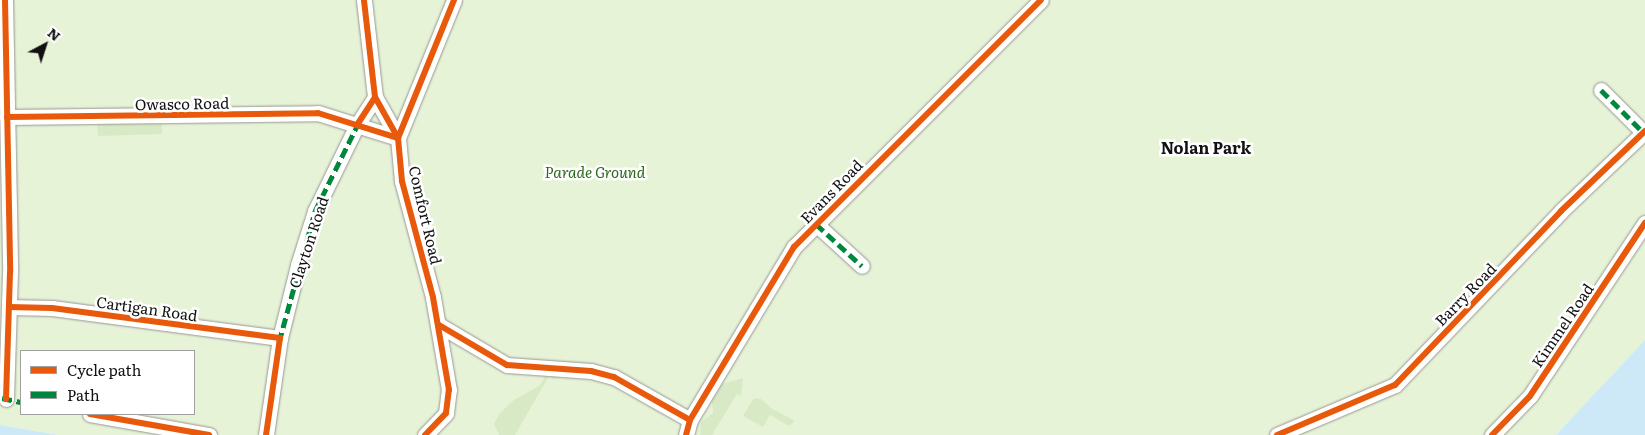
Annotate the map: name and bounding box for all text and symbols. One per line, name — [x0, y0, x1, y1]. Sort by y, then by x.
north arrow — [20, 20, 70, 70]
text: N — [44, 22, 66, 45]
street label: Owasco Road — [135, 93, 229, 113]
district label: Nolan Park — [1161, 137, 1251, 157]
street label: Evans Road — [796, 155, 866, 227]
park label: Parade Ground — [545, 163, 645, 181]
street label: Comfort Road — [406, 164, 446, 266]
street label: Clayton Road — [285, 194, 331, 290]
street label: Barry Road — [1431, 259, 1499, 329]
street label: Kimmel Road — [1527, 280, 1597, 370]
street label: Cartigan Road — [95, 292, 199, 324]
legend — [20, 350, 195, 415]
text: Cycle path — [67, 358, 141, 381]
text: Path — [67, 383, 100, 406]

